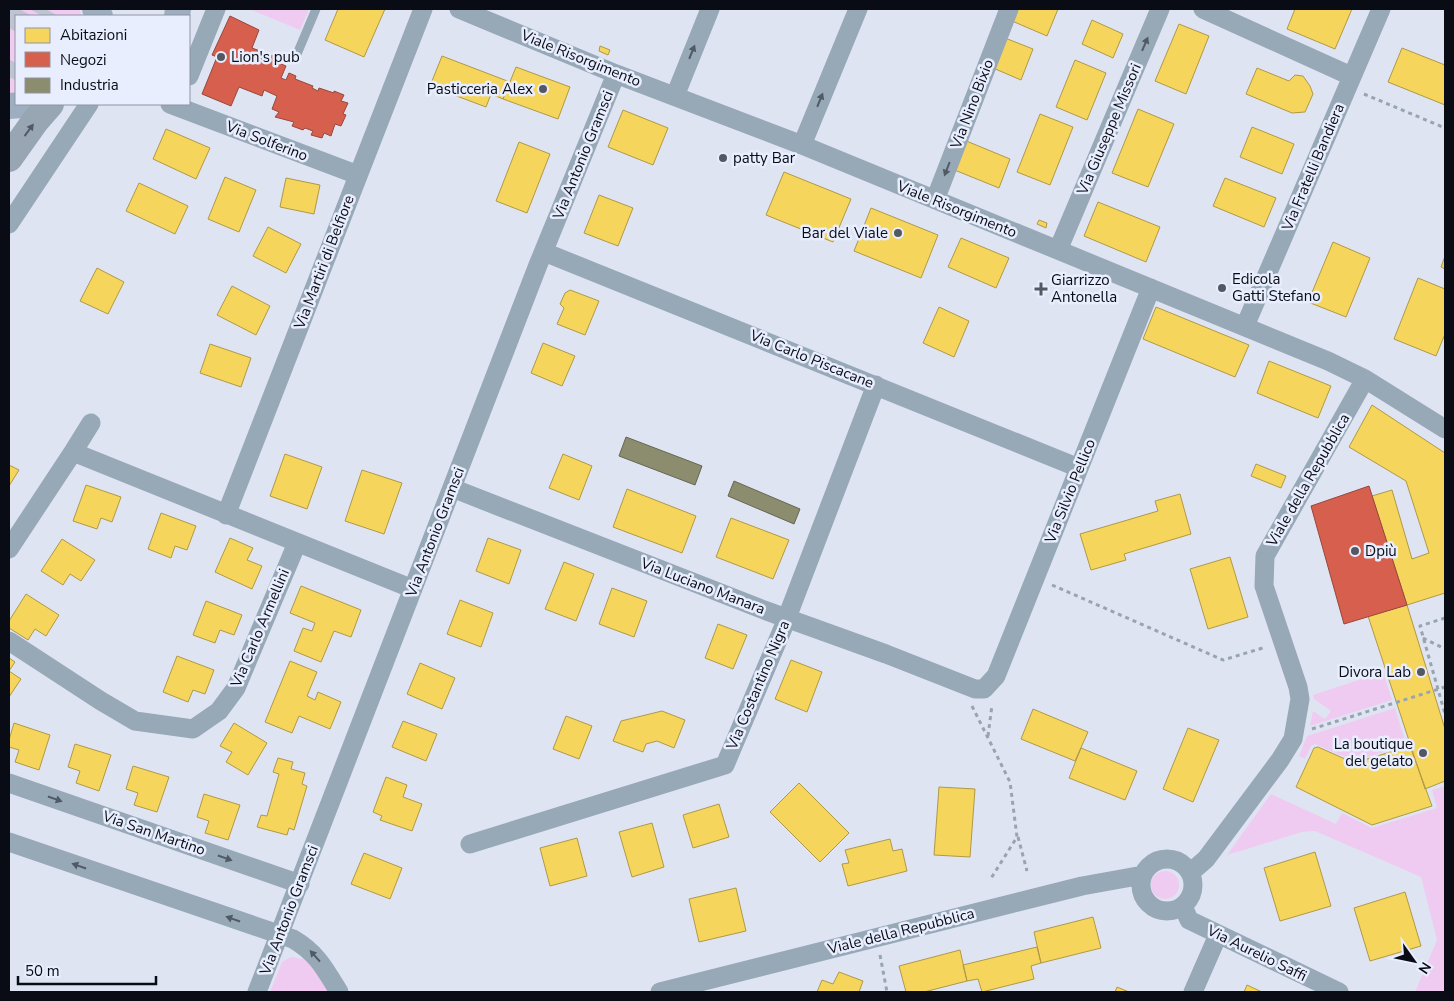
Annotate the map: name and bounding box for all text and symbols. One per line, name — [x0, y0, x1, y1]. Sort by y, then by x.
legend — [15, 15, 190, 105]
street label: Viale Risorgimento — [517, 24, 644, 91]
text: Abitazioni — [60, 25, 127, 45]
one-way arrow — [1142, 37, 1150, 51]
one-way arrow — [688, 44, 696, 59]
place label: Lion's pub — [231, 47, 300, 67]
text: Negozi — [60, 50, 107, 70]
marker: Lion's pub — [215, 51, 227, 63]
street label: Via Nino Bixio — [945, 56, 998, 153]
street label: Via Giuseppe Missori — [1072, 60, 1146, 199]
text: Industria — [60, 75, 119, 95]
place label: Pasticceria Alex — [427, 79, 533, 99]
marker: Pasticceria Alex — [537, 83, 549, 95]
street label: Via Antonio Gramsci — [548, 88, 618, 223]
one-way arrow — [817, 93, 825, 107]
street label: Via Fratelli Bandiera — [1277, 100, 1349, 235]
street label: Via Solferino — [222, 116, 311, 166]
one-way arrow — [23, 124, 34, 137]
place label: patty Bar — [733, 148, 796, 168]
marker: patty Bar — [717, 152, 729, 164]
one-way arrow — [943, 161, 950, 176]
street label: Viale Risorgimento — [893, 175, 1020, 242]
street label: Via Martiri di Belfiore — [289, 192, 359, 333]
place label: Bar del Viale — [802, 223, 888, 243]
marker: Bar del Viale — [892, 227, 904, 239]
place label: Edicola Gatti Stefano — [1232, 269, 1321, 306]
place label: Giarrizzo Antonella — [1051, 270, 1117, 307]
marker: Edicola Gatti Stefano — [1216, 282, 1228, 294]
marker: Giarrizzo Antonella — [1035, 283, 1047, 295]
street label: Via Carlo Piscacane — [746, 325, 877, 393]
street label: Viale della Repubblica — [1261, 410, 1354, 551]
street label: Via Silvio Pellico — [1040, 436, 1100, 547]
street label: Via Antonio Gramsci — [401, 464, 469, 601]
place label: Dpiù — [1365, 541, 1397, 561]
marker: Dpiù — [1349, 545, 1361, 557]
street label: Via Luciano Manara — [637, 553, 768, 619]
street label: Via Carlo Armellini — [226, 566, 294, 691]
street label: Via Costantino Nigra — [721, 617, 794, 754]
place label: Divora Lab — [1338, 662, 1411, 682]
marker: Divora Lab — [1415, 666, 1427, 678]
place label: La boutique del gelato — [1334, 734, 1413, 771]
marker: La boutique del gelato — [1417, 747, 1429, 759]
one-way arrow — [48, 795, 63, 803]
street label: Via San Martino — [99, 806, 208, 860]
street label: Via Antonio Gramsci — [255, 842, 323, 979]
one-way arrow — [218, 854, 233, 862]
one-way arrow — [71, 862, 86, 870]
street label: Viale della Repubblica — [825, 903, 976, 959]
one-way arrow — [225, 914, 240, 922]
street label: Via Aurelio Saffi — [1203, 920, 1310, 986]
north arrow — [1389, 936, 1439, 986]
one-way arrow — [309, 951, 321, 963]
scale bar — [18, 954, 155, 986]
text: N — [1414, 958, 1435, 977]
text: 50 m — [25, 961, 60, 981]

